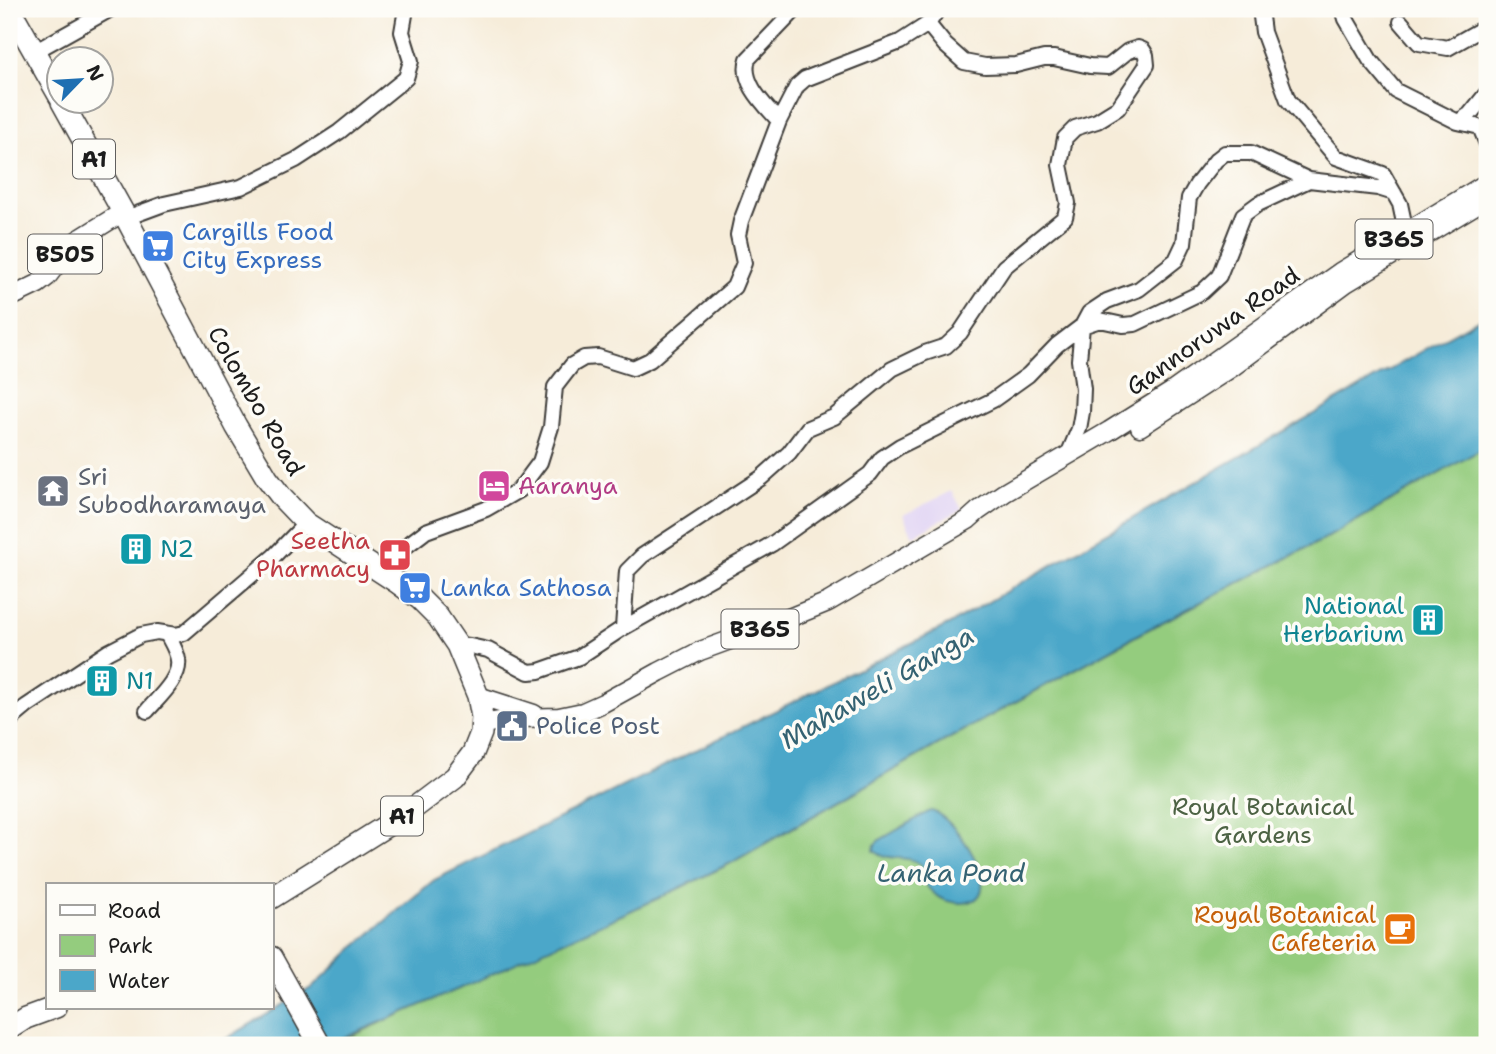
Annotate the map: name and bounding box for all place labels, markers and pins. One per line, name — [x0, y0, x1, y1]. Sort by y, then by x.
place label: Cargills Food City Express — [182, 216, 334, 276]
supermarket icon: Cargills Food City Express — [139, 227, 177, 265]
place label: Sri Subodharamaya — [78, 461, 266, 521]
hotel icon: Aaranya — [475, 467, 513, 505]
place label: Aaranya — [518, 470, 618, 502]
temple icon: Sri Subodharamaya — [34, 472, 72, 510]
place label: Seetha Pharmacy — [256, 525, 370, 585]
building icon: N2 — [117, 530, 155, 568]
place label: N2 — [160, 533, 194, 565]
pharmacy icon: Seetha Pharmacy — [376, 536, 414, 574]
supermarket icon: Lanka Sathosa — [396, 569, 434, 607]
place label: Lanka Sathosa — [440, 572, 612, 604]
place label: National Herbarium — [1283, 590, 1405, 650]
building icon: National Herbarium — [1409, 601, 1447, 639]
building icon: N1 — [83, 662, 121, 700]
place label: N1 — [126, 665, 154, 697]
public building icon: Police Post — [493, 707, 531, 745]
place label: Police Post — [536, 710, 660, 742]
place label: Royal Botanical Cafeteria — [1194, 899, 1377, 959]
cafe icon: Royal Botanical Cafeteria — [1381, 910, 1419, 948]

